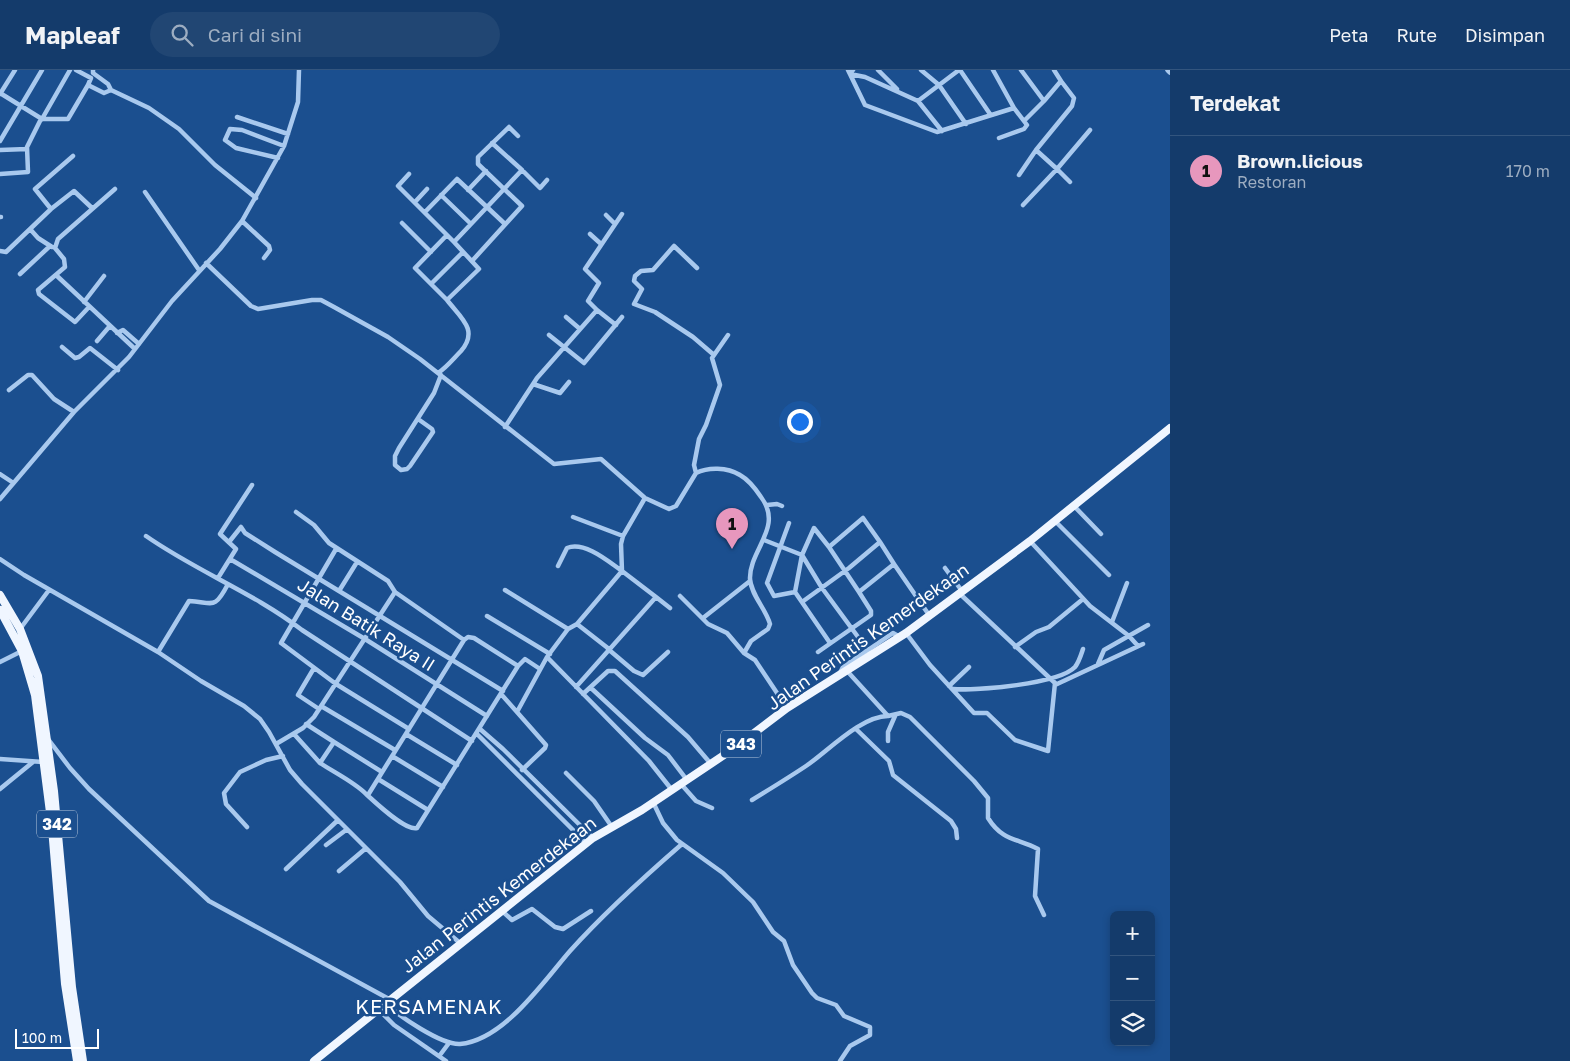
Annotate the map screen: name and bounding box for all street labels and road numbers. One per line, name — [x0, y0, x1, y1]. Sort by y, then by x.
street label: Jalan Perintis Kemerdekaan — [762, 558, 973, 714]
street label: Jalan Batik Raya II — [294, 573, 439, 675]
road number: 343 — [721, 731, 761, 758]
road number: 342 — [37, 811, 77, 838]
street label: Jalan Perintis Kemerdekaan — [397, 811, 600, 977]

